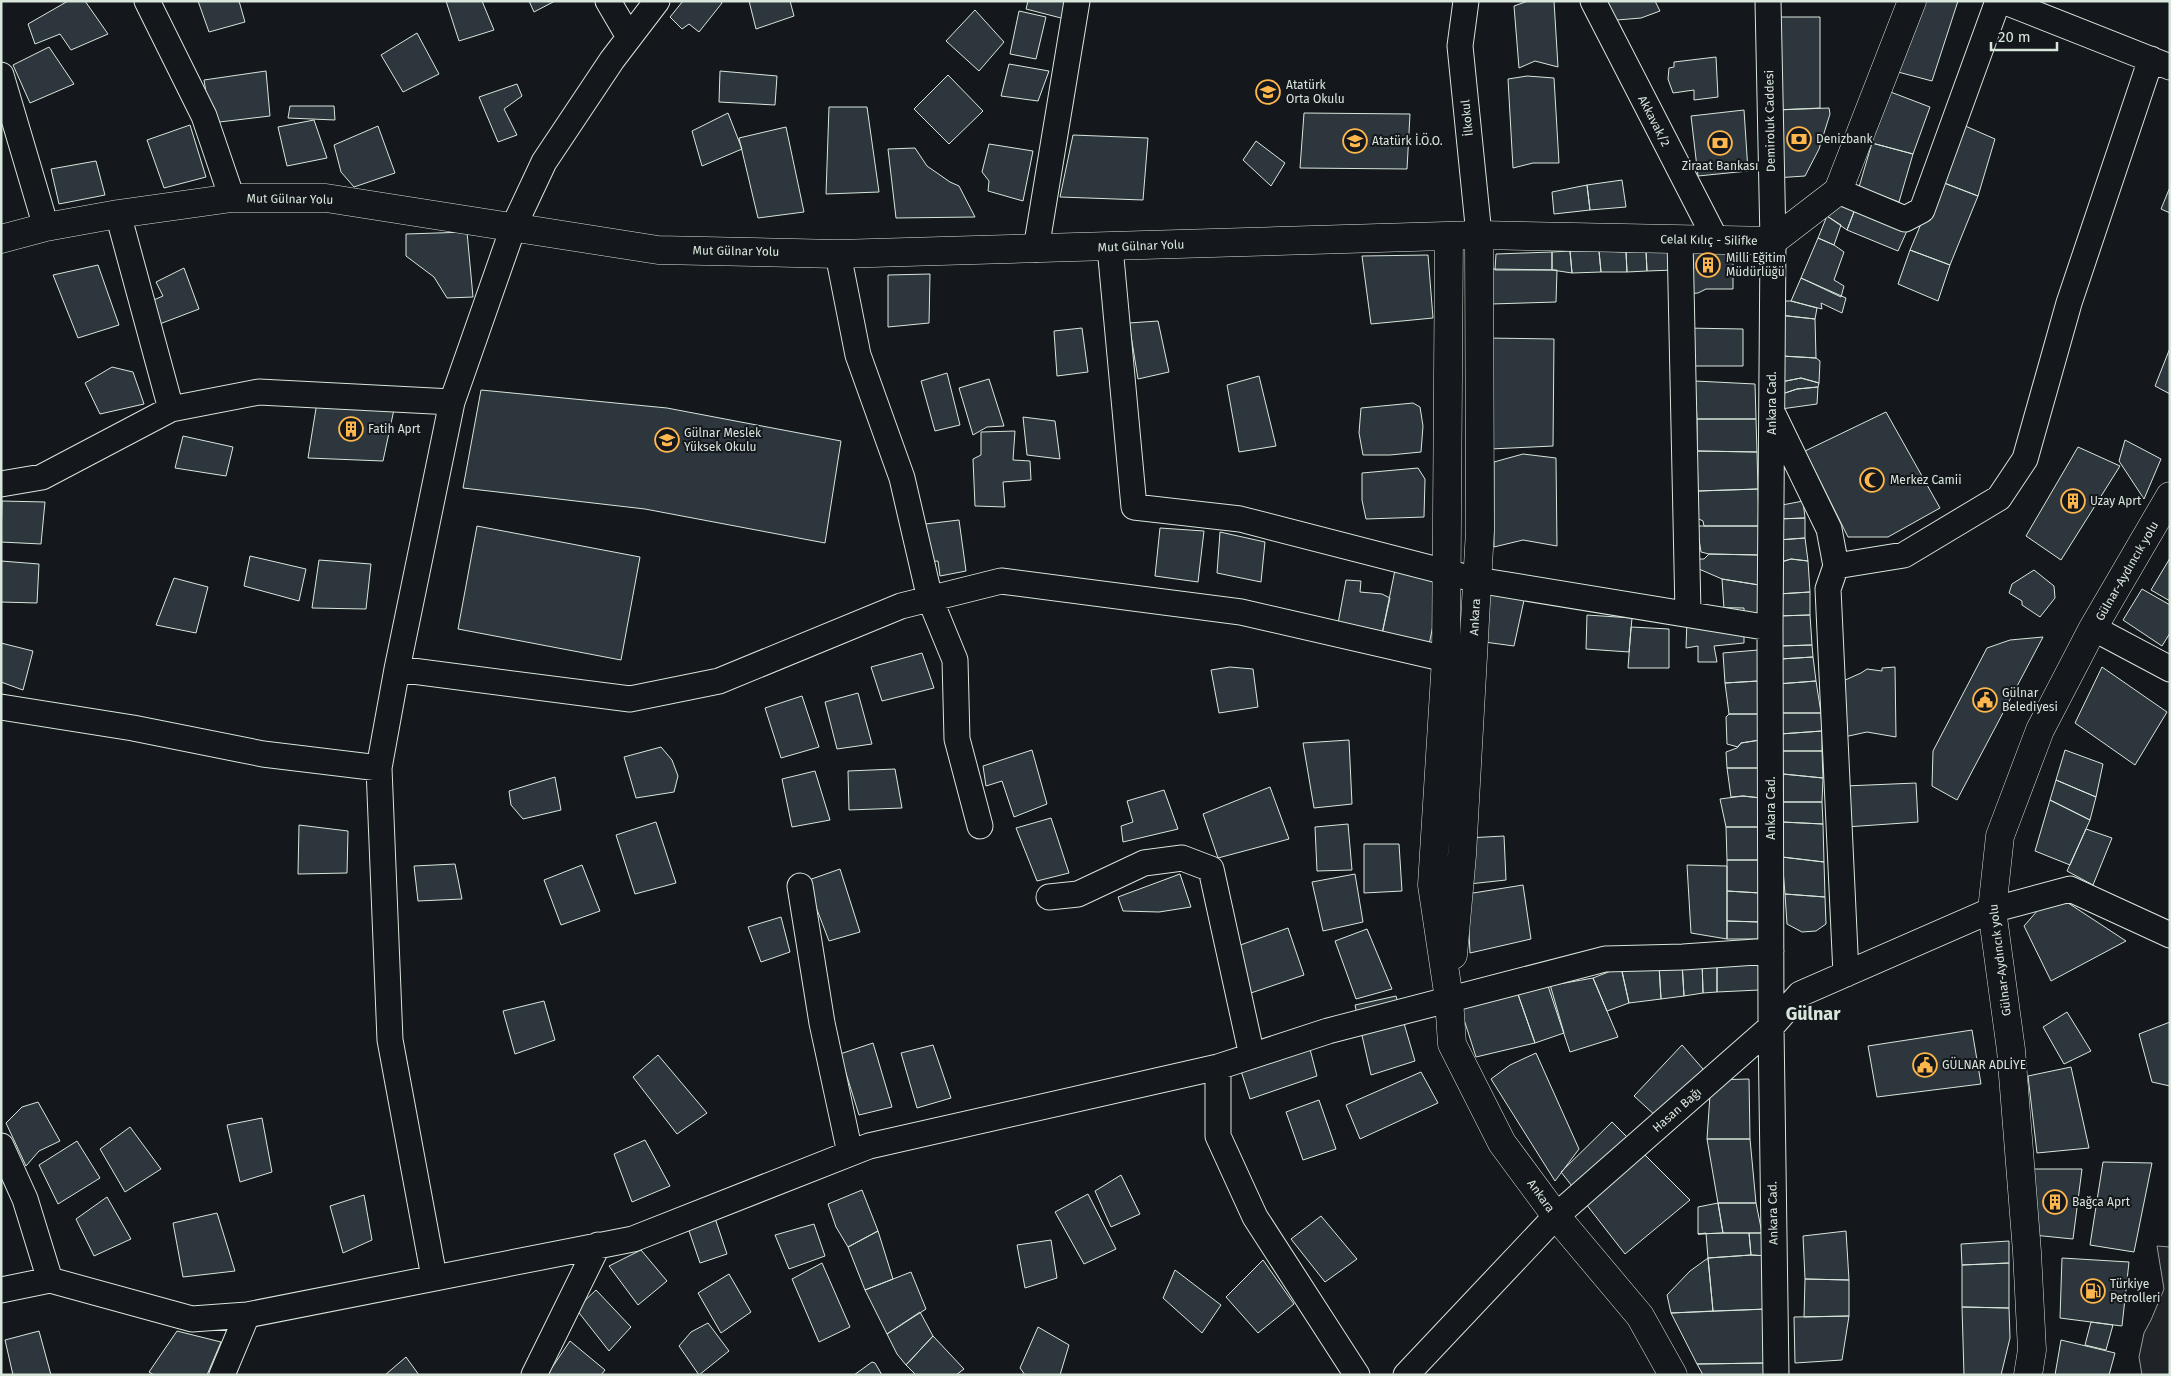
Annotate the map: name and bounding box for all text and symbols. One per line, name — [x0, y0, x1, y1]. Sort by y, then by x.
scale bar — [1991, 20, 2057, 52]
text: 20 m — [1998, 28, 2031, 46]
street label: Demiroluk Caddesi — [1762, 70, 1778, 172]
place label: Atatürk Orta Okulu — [1286, 78, 1345, 106]
school or university icon: Atatürk Orta Okulu — [1255, 79, 1281, 105]
street label: Akkavak/2 — [1635, 93, 1673, 149]
street label: İlkokul — [1457, 99, 1476, 137]
bank icon: Denizbank — [1786, 126, 1812, 152]
school or university icon: Atatürk İ.Ö.O. — [1342, 128, 1368, 154]
bank icon: Ziraat Bankası — [1707, 130, 1733, 156]
place label: Atatürk İ.Ö.O. — [1372, 132, 1443, 148]
place label: Denizbank — [1816, 132, 1873, 146]
place label: Ziraat Bankası — [1682, 159, 1758, 173]
street label: Mut Gülnar Yolu — [247, 191, 333, 207]
street label: Celal Kılıç - Silifke — [1660, 232, 1758, 248]
street label: Mut Gülnar Yolu — [1097, 237, 1185, 255]
street label: Mut Gülnar Yolu — [693, 243, 779, 259]
place label: Milli Eğitim Müdürlüğü — [1726, 251, 1786, 279]
building icon: Milli Eğitim Müdürlüğü — [1695, 252, 1721, 278]
street label: Ankara Cad. — [1765, 371, 1779, 435]
building icon: Fatih Aprt — [338, 416, 364, 442]
place label: Fatih Aprt — [368, 422, 421, 436]
place label: Gülnar Meslek Yüksek Okulu — [684, 426, 762, 454]
school or university icon: Gülnar Meslek Yüksek Okulu — [654, 427, 680, 453]
mosque icon: Merkez Camii — [1859, 467, 1885, 493]
place label: Merkez Camii — [1890, 473, 1962, 487]
building icon: Uzay Aprt — [2060, 488, 2086, 514]
place label: Uzay Aprt — [2090, 494, 2142, 508]
street label: Gülnar-Aydıncık yolu — [2093, 519, 2161, 623]
street label: Ankara — [1467, 598, 1483, 636]
place label: Gülnar Belediyesi — [2002, 686, 2058, 714]
public building icon: Gülnar Belediyesi — [1972, 687, 1998, 713]
street label: Ankara Cad. — [1764, 776, 1778, 840]
street label: Gülnar-Aydıncık yolu — [1986, 903, 2014, 1017]
district label: Gülnar — [1786, 1003, 1841, 1025]
public building icon: GÜLNAR ADLİYE — [1912, 1052, 1938, 1078]
place label: GÜLNAR ADLİYE — [1942, 1056, 2026, 1072]
street label: Hasan Bağı — [1650, 1085, 1704, 1135]
street label: Ankara — [1524, 1177, 1558, 1215]
street label: Ankara Cad. — [1765, 1181, 1781, 1245]
building icon: Bağca Aprt — [2042, 1189, 2068, 1215]
place label: Bağca Aprt — [2072, 1195, 2131, 1209]
place label: Türkiye Petrolleri — [2110, 1277, 2160, 1305]
fuel station icon: Türkiye Petrolleri — [2080, 1278, 2106, 1304]

